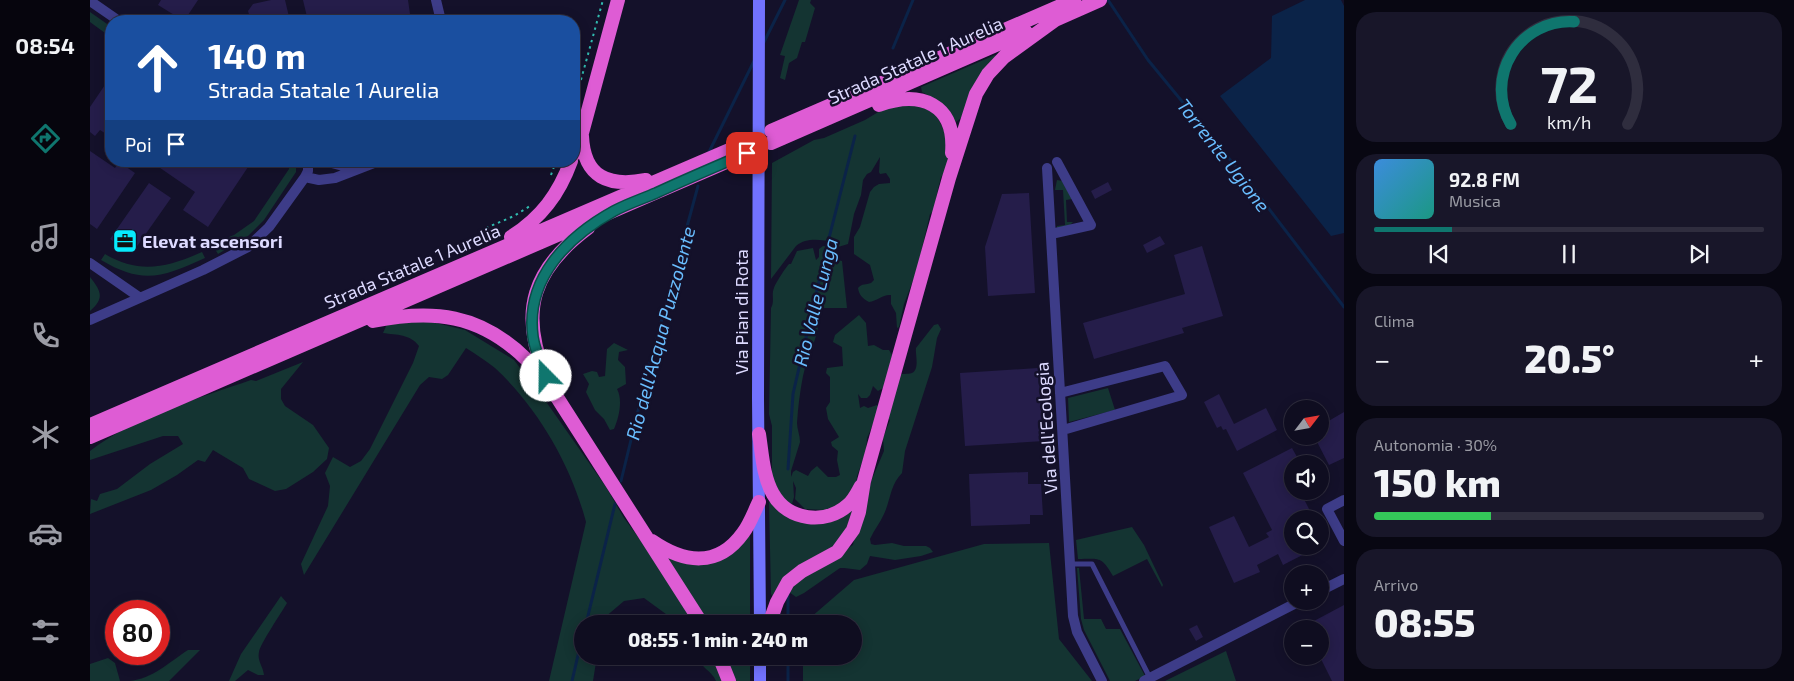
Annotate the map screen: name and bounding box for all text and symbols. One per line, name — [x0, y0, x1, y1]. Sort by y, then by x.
street label: Strada Statale 1 Aurelia — [824, 11, 1006, 109]
text: 08:54 — [15, 32, 75, 58]
text: 140 m — [208, 34, 306, 76]
icon: ahead — [125, 35, 190, 100]
text: 72 — [1540, 51, 1598, 113]
text: Strada Statale 1 Aurelia — [208, 76, 439, 102]
water label: Torrente Ugione — [1173, 94, 1275, 216]
text: km/h — [1547, 111, 1591, 133]
icon: directions — [28, 121, 63, 156]
icon: arrive — [162, 130, 190, 158]
pin — [726, 132, 768, 174]
text: Poi — [125, 133, 152, 156]
icon: arrive — [733, 139, 761, 167]
text: 92.8 FM — [1449, 168, 1520, 191]
text: Musica — [1449, 191, 1501, 210]
street label: Strada Statale 1 Aurelia — [321, 219, 503, 313]
icon: music — [28, 220, 63, 255]
water label: Rio dell'Acqua Puzzolente — [620, 224, 700, 442]
office icon: Elevat ascensori — [112, 228, 138, 254]
place label: Elevat ascensori — [142, 230, 283, 252]
water label: Rio Valle Lunga — [788, 235, 842, 369]
icon: previous — [1425, 240, 1453, 268]
icon: pause — [1555, 240, 1583, 268]
icon: next — [1685, 240, 1713, 268]
street label: Via Pian di Rota — [730, 249, 752, 375]
text: Clima — [1374, 311, 1415, 330]
icon: phone — [28, 318, 63, 353]
text: 20.5° — [1524, 335, 1615, 381]
text: − — [1374, 342, 1390, 376]
text: + — [1749, 342, 1764, 376]
position arrow — [519, 349, 571, 401]
street label: Via dell'Ecologia — [1030, 361, 1062, 495]
north arrow — [1284, 400, 1329, 445]
map controls — [1284, 400, 1329, 665]
icon: climate — [28, 417, 63, 452]
text: Autonomia · 30% — [1374, 435, 1497, 454]
button: sound — [1284, 455, 1329, 500]
text: 150 km — [1374, 459, 1501, 505]
button: search — [1284, 510, 1329, 555]
icon: car — [28, 516, 63, 551]
button: + — [1284, 565, 1329, 610]
text: Arrivo — [1374, 575, 1418, 594]
text: 08:55 — [1374, 599, 1475, 645]
speed limit sign: 80 — [105, 600, 170, 665]
icon: filters — [28, 614, 63, 649]
button: − — [1284, 620, 1329, 665]
text: 08:55 · 1 min · 240 m — [628, 628, 808, 651]

